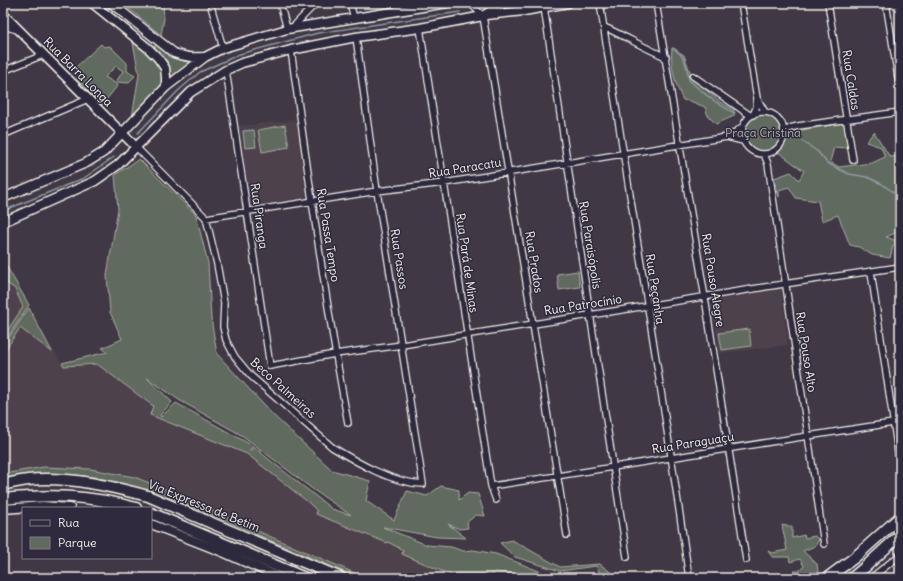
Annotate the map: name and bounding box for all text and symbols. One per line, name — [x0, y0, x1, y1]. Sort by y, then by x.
street label: Rua Barra Longa — [41, 34, 116, 110]
street label: Rua Caldas — [839, 49, 864, 111]
park label: Praça Cristina — [725, 125, 801, 140]
street label: Rua Paracatu — [427, 154, 502, 181]
street label: Rua Piranga — [247, 182, 272, 250]
street label: Rua Passa Tempo — [314, 187, 343, 283]
street label: Rua Paraisópolis — [576, 200, 605, 290]
street label: Rua Pará de Minas — [453, 212, 482, 314]
street label: Rua Passos — [387, 228, 412, 290]
street label: Rua Prados — [522, 230, 547, 294]
street label: Rua Pouso Alegre — [699, 232, 728, 328]
street label: Rua Peçanha — [643, 253, 668, 325]
street label: Rua Patrocínio — [543, 291, 623, 318]
street label: Rua Pouso Alto — [793, 311, 820, 393]
street label: Beco Palmeiras — [247, 354, 319, 421]
street label: Rua Paraguaçu — [651, 429, 735, 456]
street label: Via Expressa de Betim — [146, 476, 263, 535]
legend — [22, 507, 152, 559]
text: Rua — [58, 515, 80, 530]
text: Parque — [58, 535, 97, 550]

